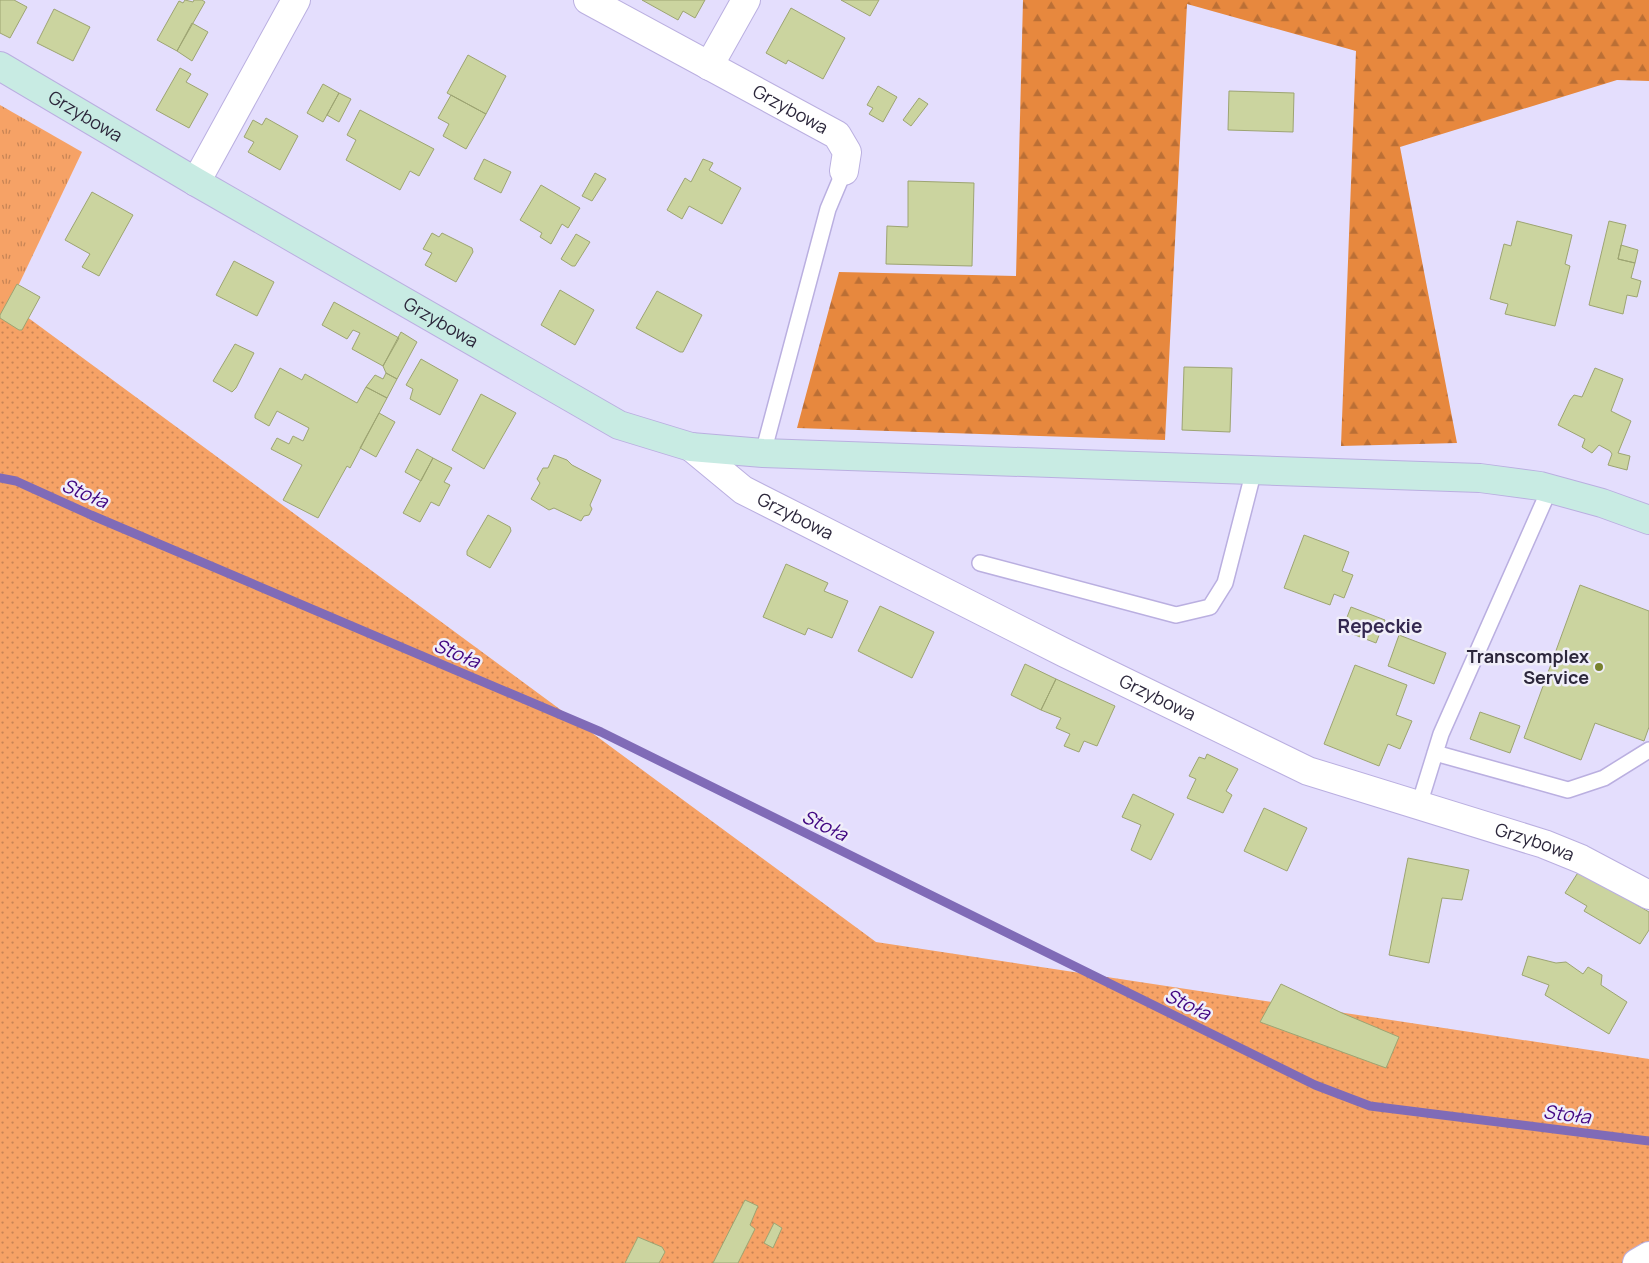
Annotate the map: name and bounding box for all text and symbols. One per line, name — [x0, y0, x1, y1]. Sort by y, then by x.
street label: Grzybowa — [749, 79, 833, 139]
street label: Grzybowa — [44, 84, 127, 147]
street label: Grzybowa — [400, 291, 483, 353]
water label: Stoła — [58, 472, 113, 515]
street label: Grzybowa — [754, 486, 838, 545]
district label: Repeckie — [1338, 613, 1422, 639]
water label: Stoła — [430, 632, 485, 675]
place label: Transcomplex Service — [1467, 644, 1589, 689]
marker: Transcomplex Service — [1593, 661, 1605, 673]
street label: Grzybowa — [1116, 668, 1200, 726]
water label: Stoła — [798, 803, 853, 848]
street label: Grzybowa — [1492, 817, 1578, 866]
water label: Stoła — [1161, 982, 1216, 1027]
water label: Stoła — [1542, 1098, 1594, 1130]

